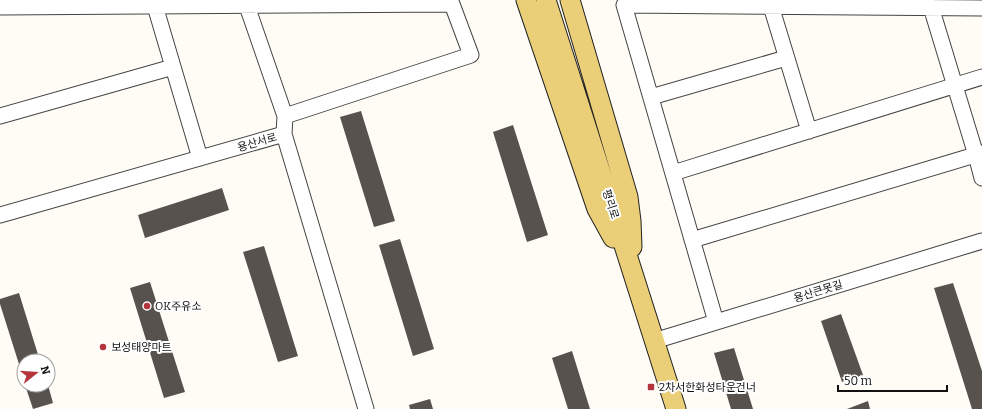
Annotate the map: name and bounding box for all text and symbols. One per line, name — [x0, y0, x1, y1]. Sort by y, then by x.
street label: 용산서로 — [236, 131, 278, 154]
street label: 평리로 — [600, 188, 621, 221]
street label: 용산큰못길 — [792, 278, 844, 305]
place label: OK주유소 — [155, 300, 201, 313]
marker: OK주유소 — [142, 301, 152, 311]
place label: 보성태양마트 — [111, 341, 172, 354]
marker: 보성태양마트 — [98, 342, 108, 352]
north arrow — [16, 353, 56, 393]
text: N — [38, 364, 53, 377]
scale bar — [838, 367, 947, 393]
text: 50 m — [844, 374, 873, 388]
place label: 2차서한화성타운건너 — [659, 381, 756, 394]
marker: 2차서한화성타운건너 — [646, 382, 656, 392]

